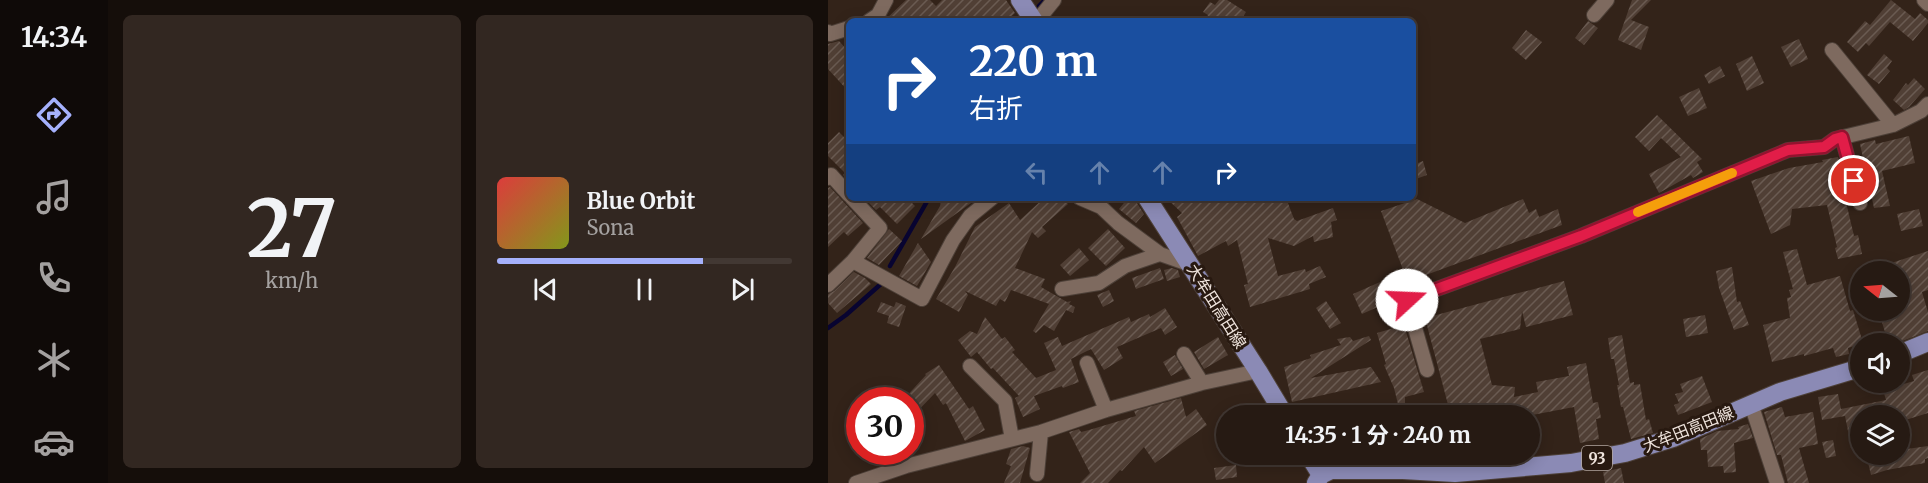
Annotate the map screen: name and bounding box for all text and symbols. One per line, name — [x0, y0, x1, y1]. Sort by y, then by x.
text: 14:34 — [21, 20, 87, 54]
text: 220 m — [969, 35, 1097, 87]
icon: right — [870, 42, 948, 120]
text: 右折 — [969, 91, 1023, 125]
icon: directions — [33, 94, 75, 136]
pin — [1828, 155, 1879, 206]
icon: left — [1020, 156, 1053, 189]
icon: ahead — [1083, 156, 1116, 189]
icon: ahead — [1146, 156, 1179, 189]
icon: right — [1209, 156, 1242, 189]
icon: arrive — [1837, 164, 1870, 197]
icon: music — [33, 176, 75, 218]
text: 27 — [247, 180, 337, 278]
text: Blue Orbit — [587, 187, 695, 215]
text: Sona — [587, 215, 634, 240]
icon: phone — [33, 257, 75, 299]
street label: 大牟田高田線 — [1183, 260, 1251, 352]
north arrow — [1850, 261, 1910, 321]
map controls — [1850, 261, 1910, 465]
text: km/h — [265, 268, 318, 293]
position arrow — [1375, 268, 1439, 332]
icon: previous — [529, 273, 562, 306]
icon: pause — [628, 273, 661, 306]
icon: next — [726, 273, 759, 306]
button: sound — [1850, 333, 1910, 393]
icon: climate — [33, 339, 75, 381]
speed limit sign: 30 — [846, 387, 924, 465]
street label: 大牟田高田線 — [1640, 402, 1736, 456]
button: layers — [1850, 405, 1910, 465]
icon: car — [33, 421, 75, 463]
text: 14:35 · 1 分 · 240 m — [1285, 421, 1471, 449]
road number: 93 — [1582, 446, 1612, 470]

